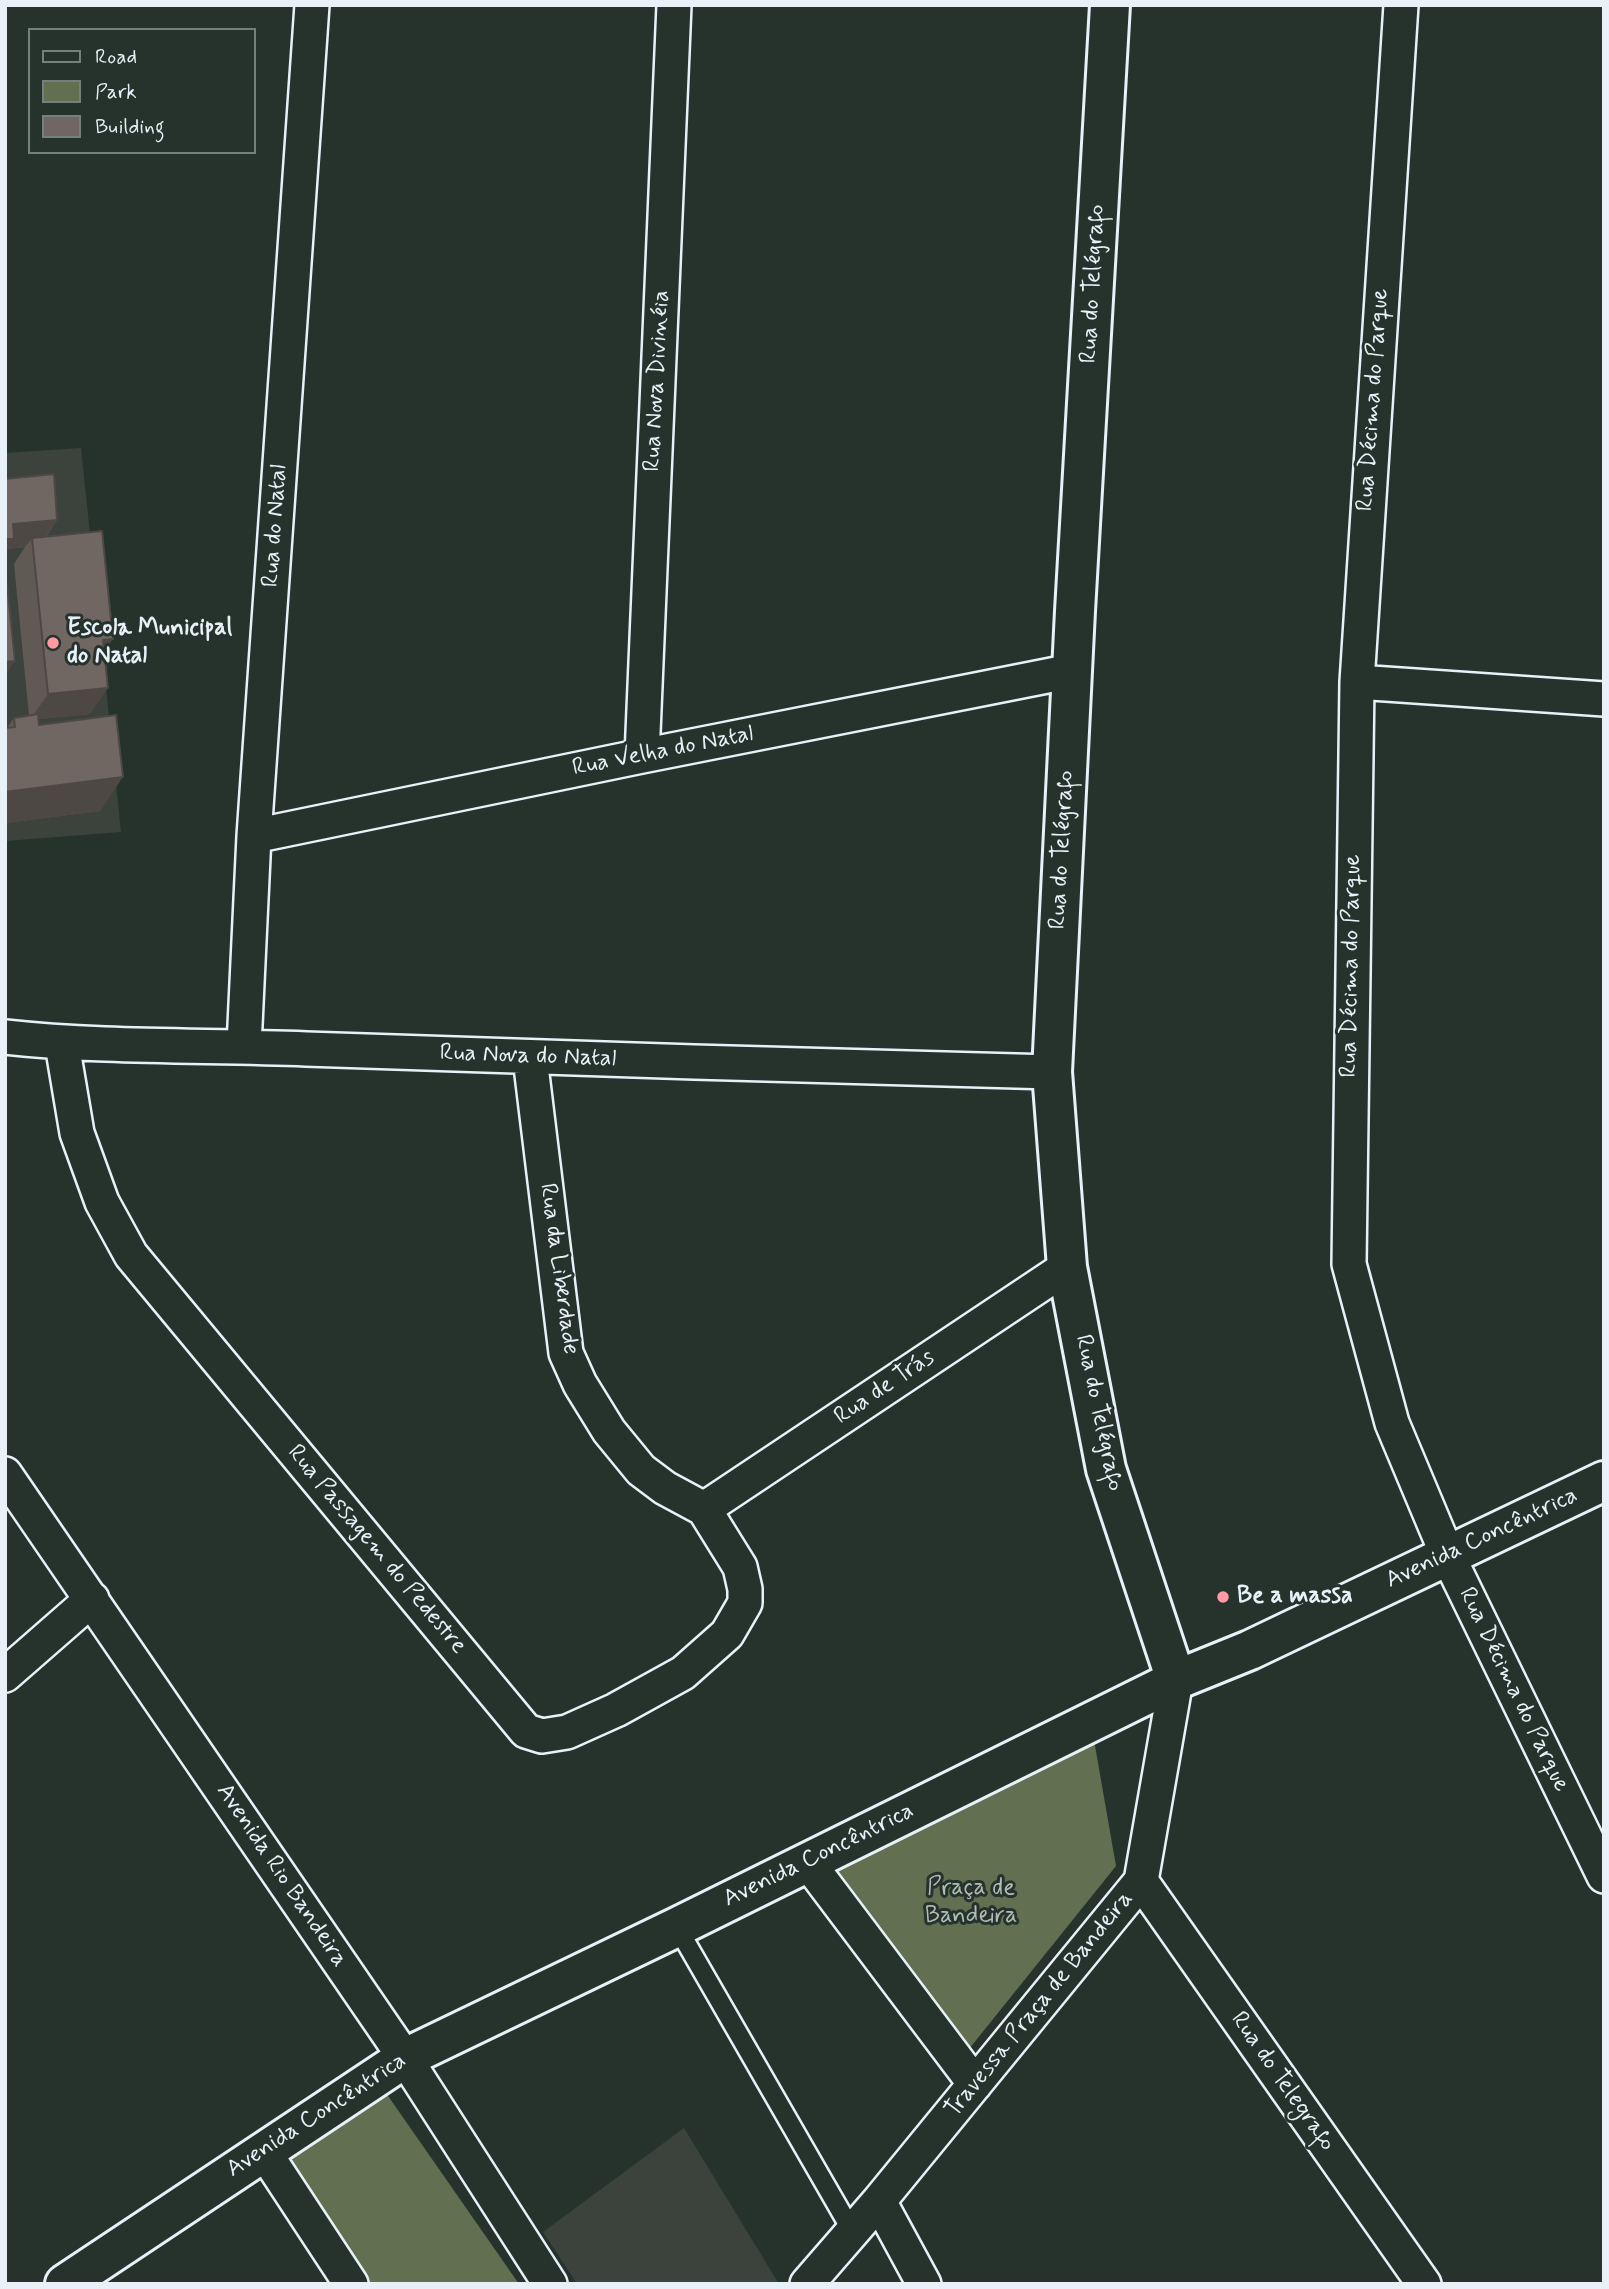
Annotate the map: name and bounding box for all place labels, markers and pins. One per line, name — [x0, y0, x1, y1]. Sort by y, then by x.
place label: Escola Municipal do Natal — [67, 615, 232, 671]
marker: Escola Municipal do Natal — [45, 635, 61, 651]
place label: Be a massa — [1237, 1583, 1353, 1611]
marker: Be a massa — [1215, 1589, 1231, 1605]

